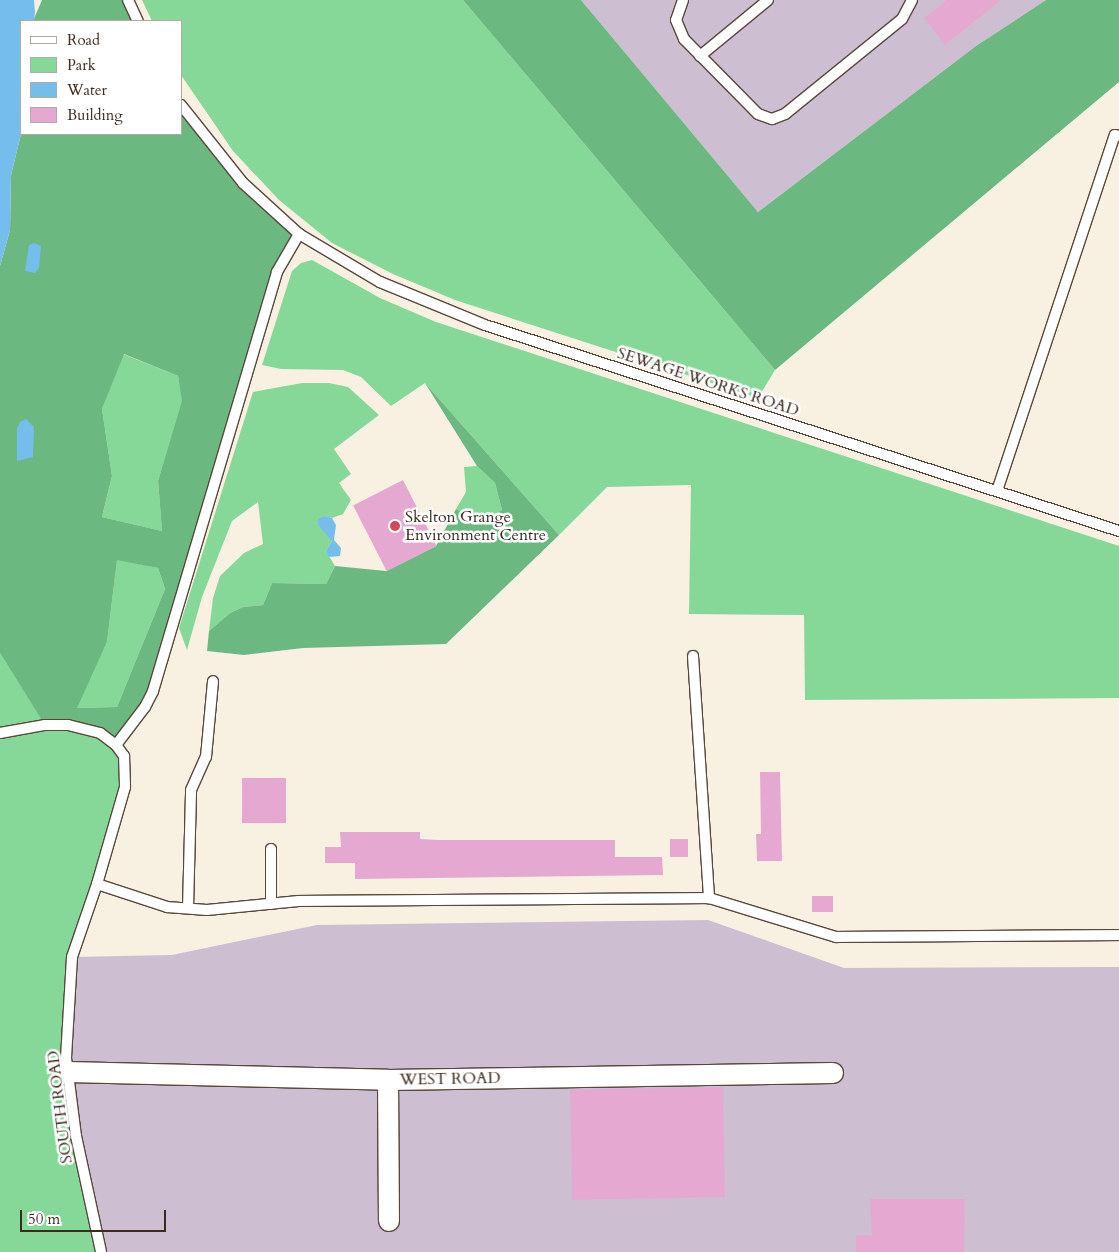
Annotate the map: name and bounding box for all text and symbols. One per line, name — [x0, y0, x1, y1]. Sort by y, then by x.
legend — [20, 20, 182, 135]
text: Road — [67, 30, 100, 50]
text: Park — [67, 55, 96, 75]
text: Water — [67, 80, 107, 100]
text: Building — [67, 105, 123, 125]
street label: SEWAGE WORKS ROAD — [615, 344, 801, 420]
place label: Skelton Grange Environment Centre — [405, 507, 546, 545]
marker: Skelton Grange Environment Centre — [389, 520, 401, 532]
street label: SOUTH ROAD — [44, 1049, 76, 1165]
street label: WEST ROAD — [399, 1069, 501, 1089]
scale bar — [22, 1200, 169, 1232]
text: 50 m — [28, 1209, 60, 1229]

